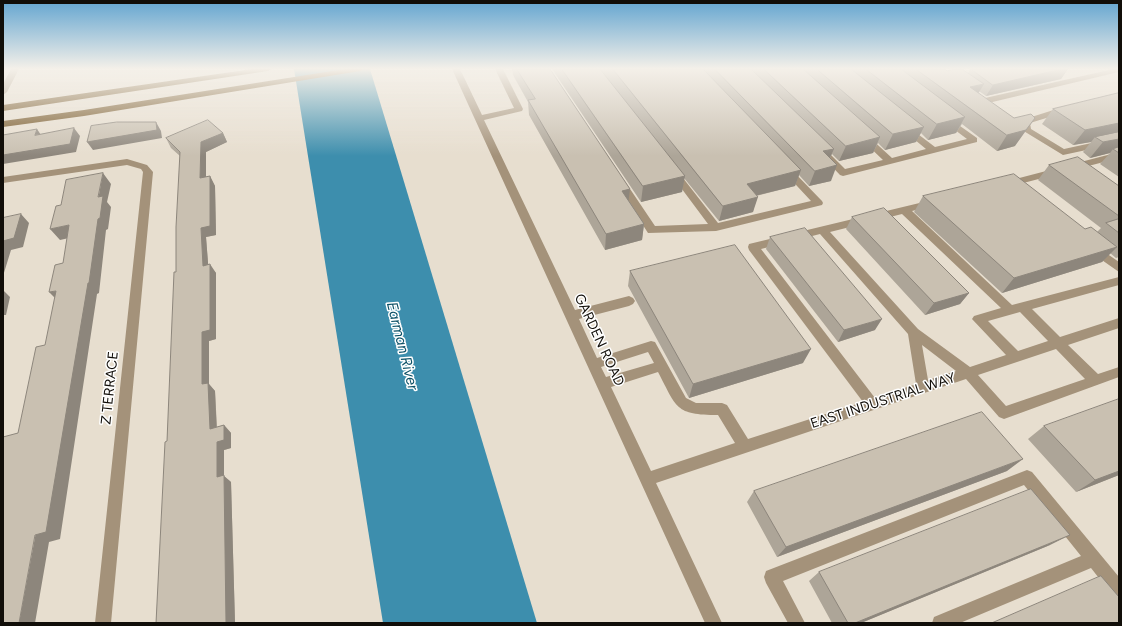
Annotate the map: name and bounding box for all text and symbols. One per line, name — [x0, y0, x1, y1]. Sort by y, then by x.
street label: GARDEN ROAD — [570, 291, 628, 389]
water label: Earman River — [382, 300, 422, 392]
street label: Z TERRACE — [98, 351, 122, 425]
street label: EAST INDUSTRIAL WAY — [808, 370, 958, 432]

